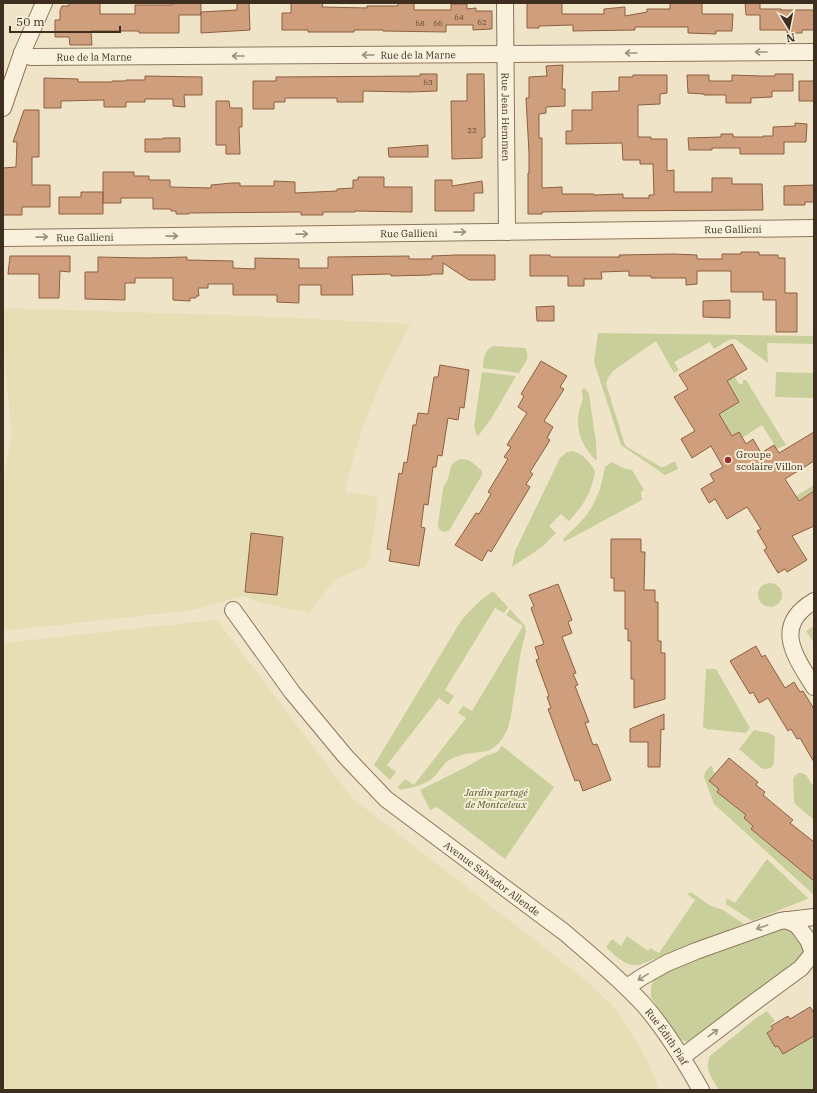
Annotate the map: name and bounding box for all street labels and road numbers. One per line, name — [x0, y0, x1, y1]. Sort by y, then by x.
street label: Rue de la Marne — [380, 48, 456, 61]
street label: Rue de la Marne — [56, 50, 132, 63]
street label: Rue Jean Hemmen — [499, 73, 513, 162]
street label: Rue Gallieni — [704, 222, 762, 236]
street label: Rue Gallieni — [380, 226, 438, 240]
street label: Rue Gallieni — [56, 230, 114, 244]
street label: Avenue Salvador Allende — [441, 838, 543, 919]
street label: Rue Édith Piaf — [643, 1005, 692, 1068]

